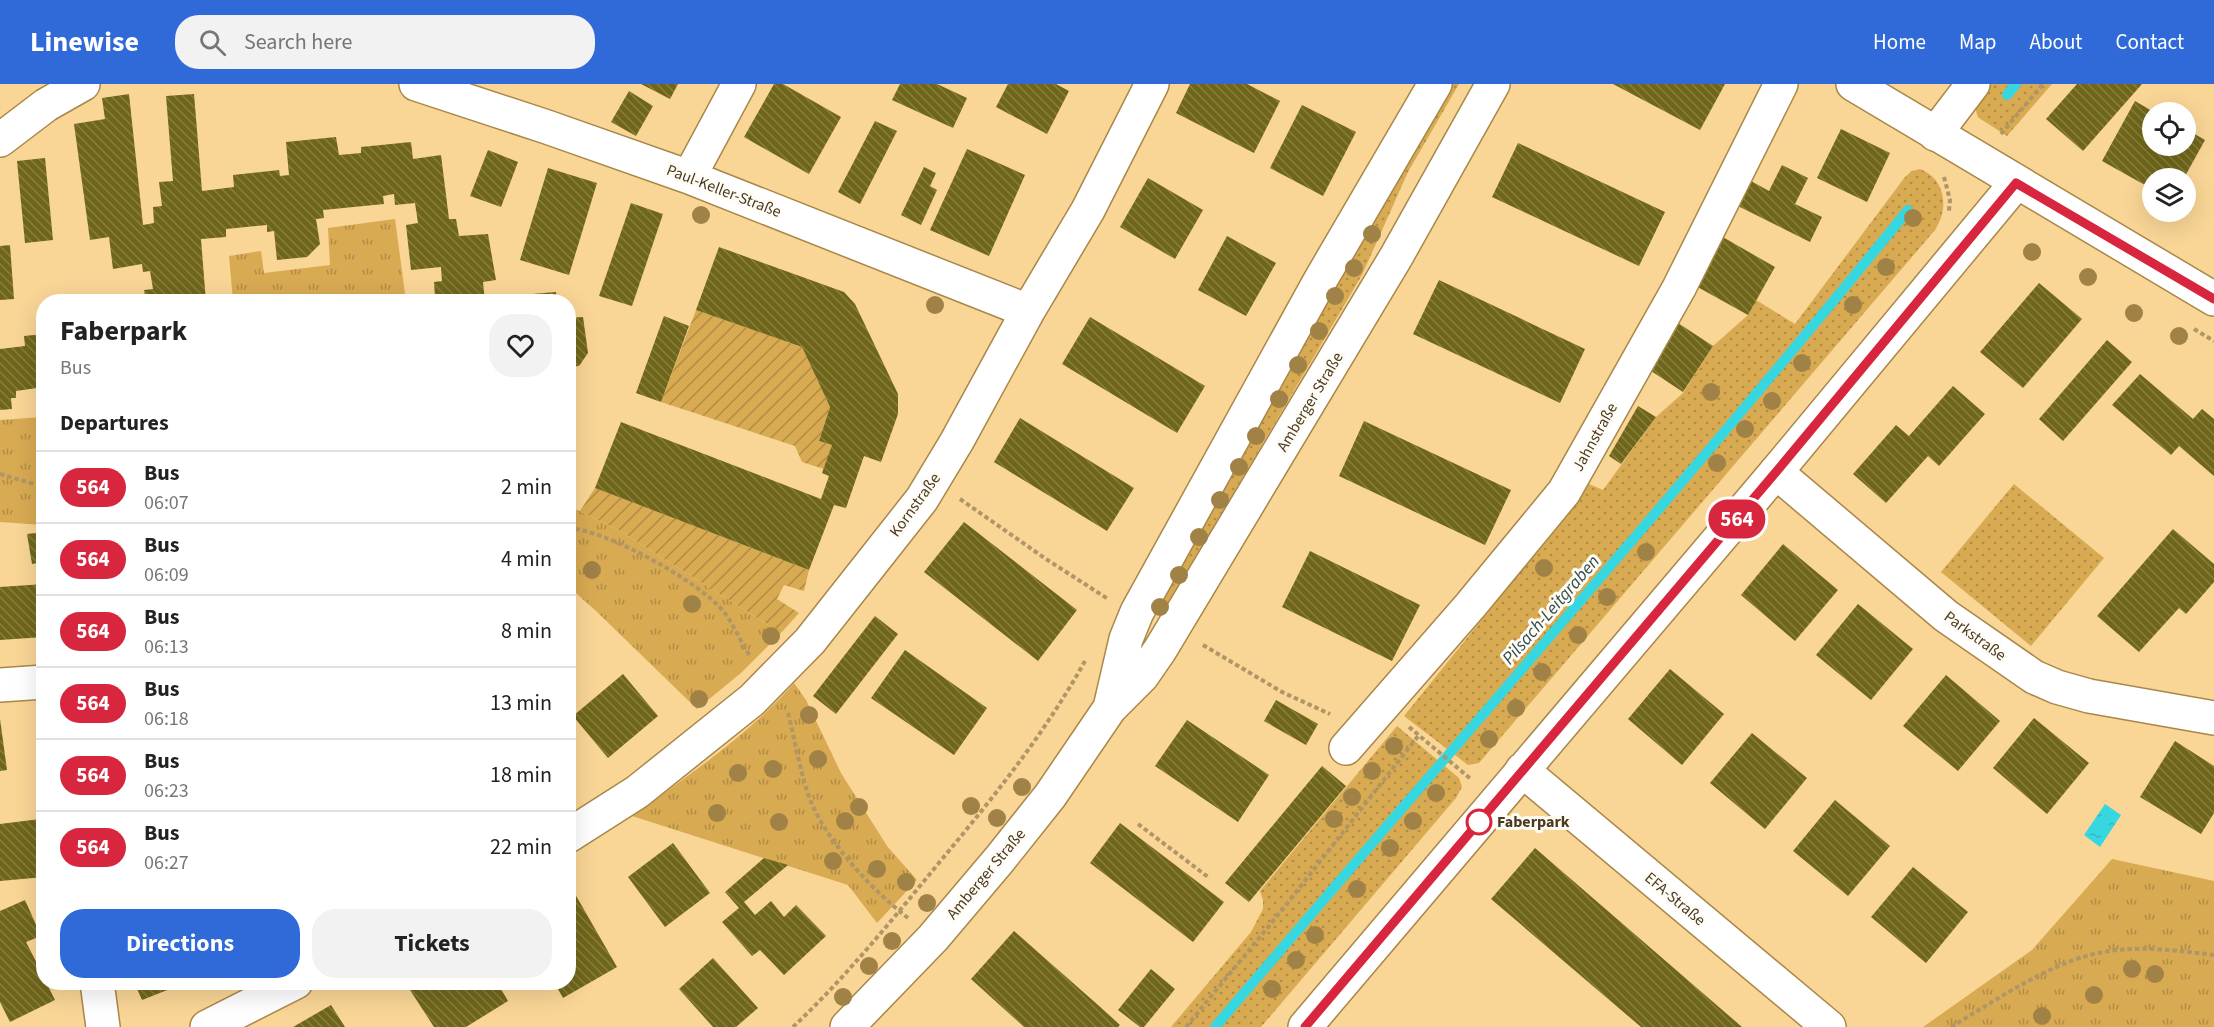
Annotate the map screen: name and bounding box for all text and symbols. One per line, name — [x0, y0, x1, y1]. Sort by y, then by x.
search box — [175, 15, 595, 69]
text: Linewise — [30, 22, 139, 62]
icon: search — [196, 26, 229, 59]
text: Search here — [244, 26, 352, 58]
text: Home — [1873, 27, 1926, 57]
text: Map — [1959, 27, 1997, 57]
text: About — [2030, 27, 2082, 57]
text: Contact — [2115, 27, 2184, 57]
map controls — [2142, 102, 2196, 222]
button: locate — [2142, 102, 2196, 156]
street label: Paul-Keller-Straße — [663, 159, 785, 223]
button: layers — [2142, 168, 2196, 222]
text: Faberpark — [60, 311, 187, 351]
button: heart — [489, 314, 552, 377]
street label: Amberger Straße — [1272, 348, 1348, 456]
text: Bus — [60, 354, 91, 382]
street label: Jahnstraße — [1567, 399, 1623, 475]
text: Departures — [60, 407, 169, 439]
text: Bus — [144, 457, 180, 489]
street label: Kornstraße — [884, 468, 946, 542]
text: 2 min — [501, 471, 552, 503]
text: 564 — [76, 472, 110, 502]
text: 06:07 — [144, 489, 189, 517]
line badge: 564 — [1702, 500, 1772, 538]
text: 564 — [1720, 504, 1754, 534]
text: Bus — [144, 529, 180, 561]
text: 4 min — [501, 543, 552, 575]
text: 564 — [76, 544, 110, 574]
water label: Pilsach-Leitgraben — [1496, 550, 1606, 670]
text: 06:09 — [144, 561, 189, 589]
text: Bus — [144, 601, 180, 633]
street label: Parkstraße — [1939, 606, 2011, 666]
text: 8 min — [501, 615, 552, 647]
text: 564 — [76, 616, 110, 646]
text: 06:13 — [144, 633, 189, 661]
text: Bus — [144, 673, 180, 705]
text: 13 min — [490, 687, 552, 719]
text: 564 — [76, 688, 110, 718]
text: 06:18 — [144, 705, 189, 733]
text: Bus — [144, 745, 180, 777]
text: 18 min — [490, 759, 552, 791]
text: 564 — [76, 760, 110, 790]
text: 06:23 — [144, 777, 189, 805]
marker: Faberpark — [1466, 809, 1492, 835]
place label: Faberpark — [1497, 811, 1570, 833]
text: Bus — [144, 817, 180, 849]
street label: Amberger Straße — [941, 824, 1031, 924]
text: 22 min — [490, 831, 552, 863]
text: 564 — [76, 832, 110, 862]
text: 06:27 — [144, 849, 189, 877]
street label: EFA-Straße — [1640, 867, 1710, 931]
button: Directions — [60, 909, 300, 978]
button: Tickets — [312, 909, 552, 978]

